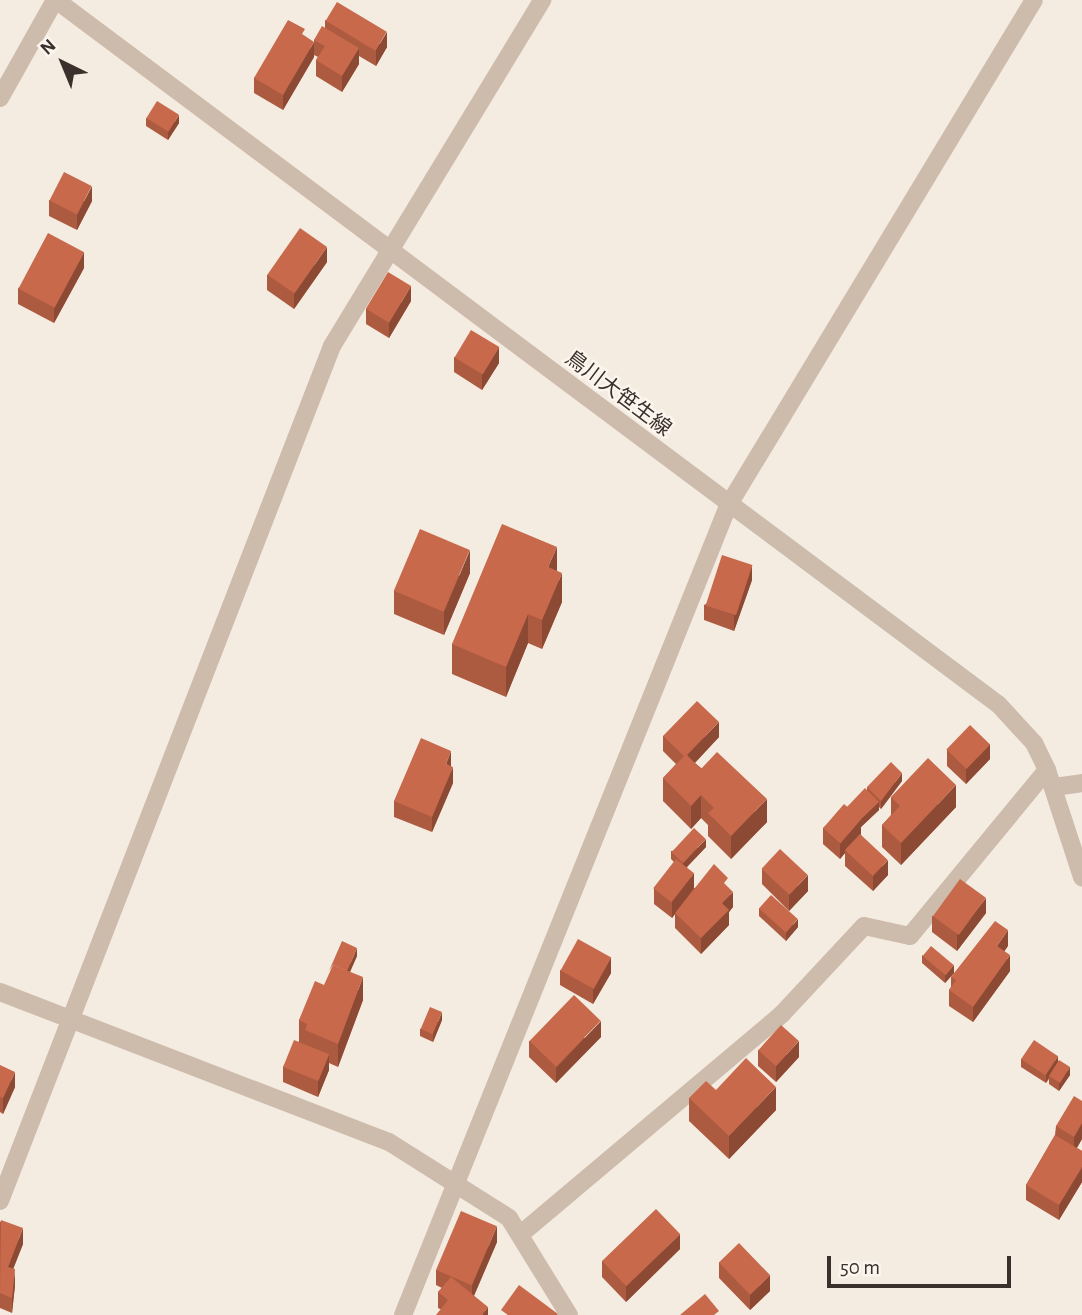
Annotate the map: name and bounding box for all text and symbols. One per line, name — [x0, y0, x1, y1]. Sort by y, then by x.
north arrow — [28, 28, 98, 98]
text: N — [37, 36, 60, 59]
street label: 鳥川大笹生線 — [560, 346, 676, 442]
scale bar — [830, 1242, 1014, 1286]
text: 50 m — [840, 1257, 880, 1278]

